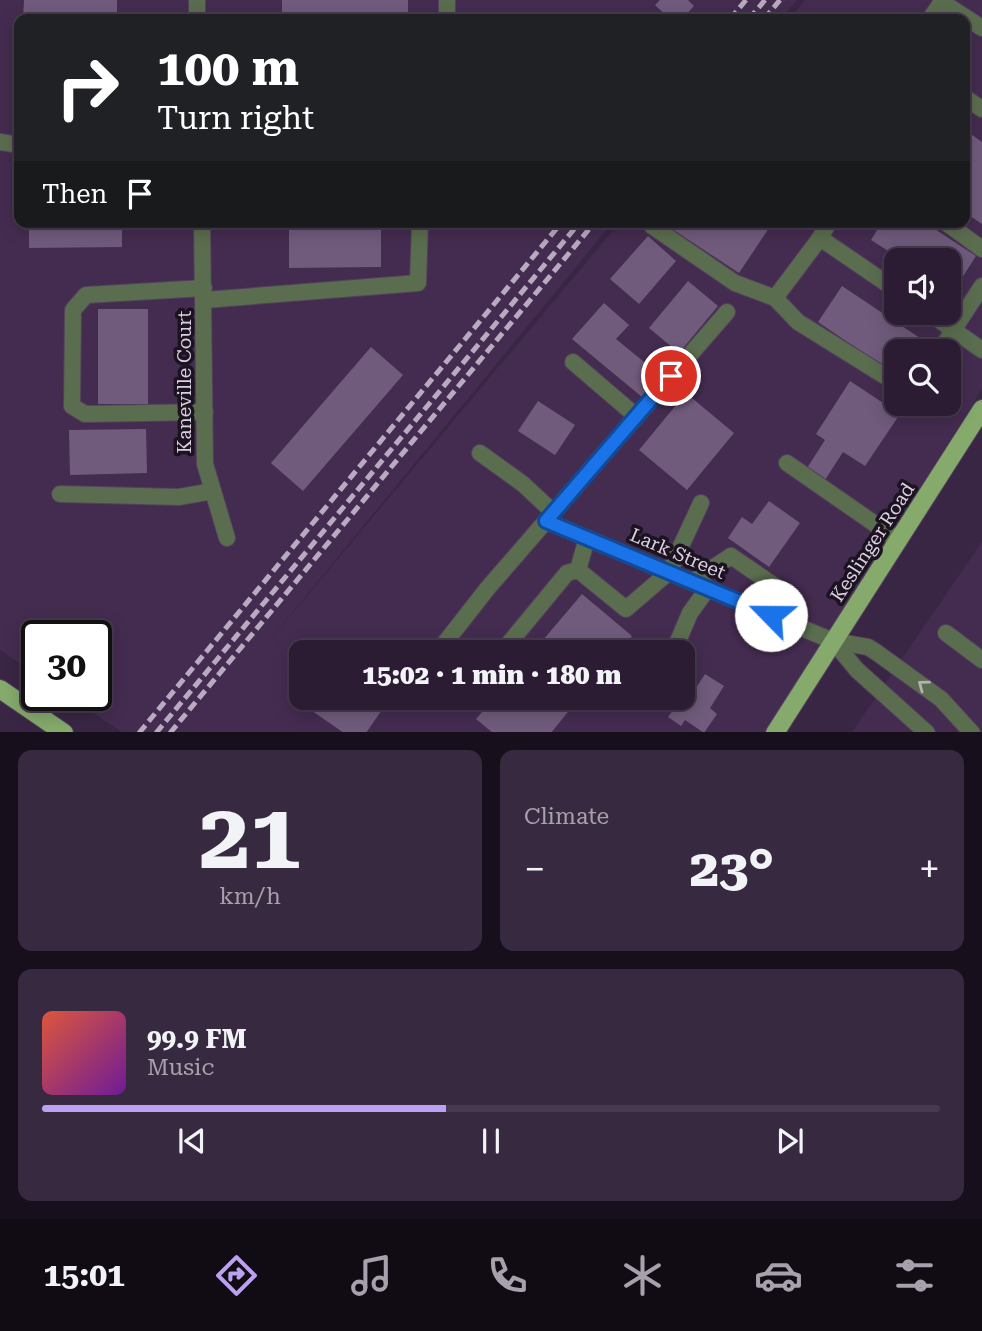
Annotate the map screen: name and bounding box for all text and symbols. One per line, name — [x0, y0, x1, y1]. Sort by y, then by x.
text: 100 m — [157, 40, 299, 97]
icon: right — [42, 42, 133, 133]
text: Turn right — [157, 99, 314, 137]
icon: arrive — [121, 175, 159, 213]
text: Then — [42, 179, 107, 209]
map controls — [884, 248, 961, 416]
button: sound — [884, 248, 961, 325]
street label: Kaneville Court — [173, 311, 196, 453]
button: search — [884, 339, 961, 416]
pin — [641, 346, 701, 406]
icon: arrive — [652, 357, 690, 395]
street label: Keslinger Road — [825, 478, 919, 606]
street label: Lark Street — [627, 523, 729, 584]
position arrow — [734, 578, 808, 652]
speed limit sign: 30 — [21, 620, 112, 711]
text: 15:02 · 1 min · 180 m — [362, 660, 622, 690]
one-way arrow — [919, 680, 931, 693]
text: 21 — [199, 784, 301, 890]
text: Climate — [524, 803, 609, 830]
text: 23° — [690, 838, 774, 899]
text: − — [524, 847, 545, 891]
text: + — [919, 847, 940, 891]
text: km/h — [219, 883, 281, 910]
text: 99.9 FM — [147, 1024, 247, 1054]
text: Music — [147, 1054, 214, 1081]
icon: previous — [173, 1122, 211, 1160]
icon: pause — [472, 1122, 510, 1160]
icon: next — [771, 1122, 809, 1160]
icon: directions — [212, 1251, 261, 1300]
icon: music — [347, 1251, 396, 1300]
icon: phone — [483, 1251, 532, 1300]
icon: climate — [618, 1251, 667, 1300]
icon: car — [754, 1251, 803, 1300]
icon: filters — [890, 1251, 939, 1300]
text: 15:01 — [43, 1256, 125, 1294]

